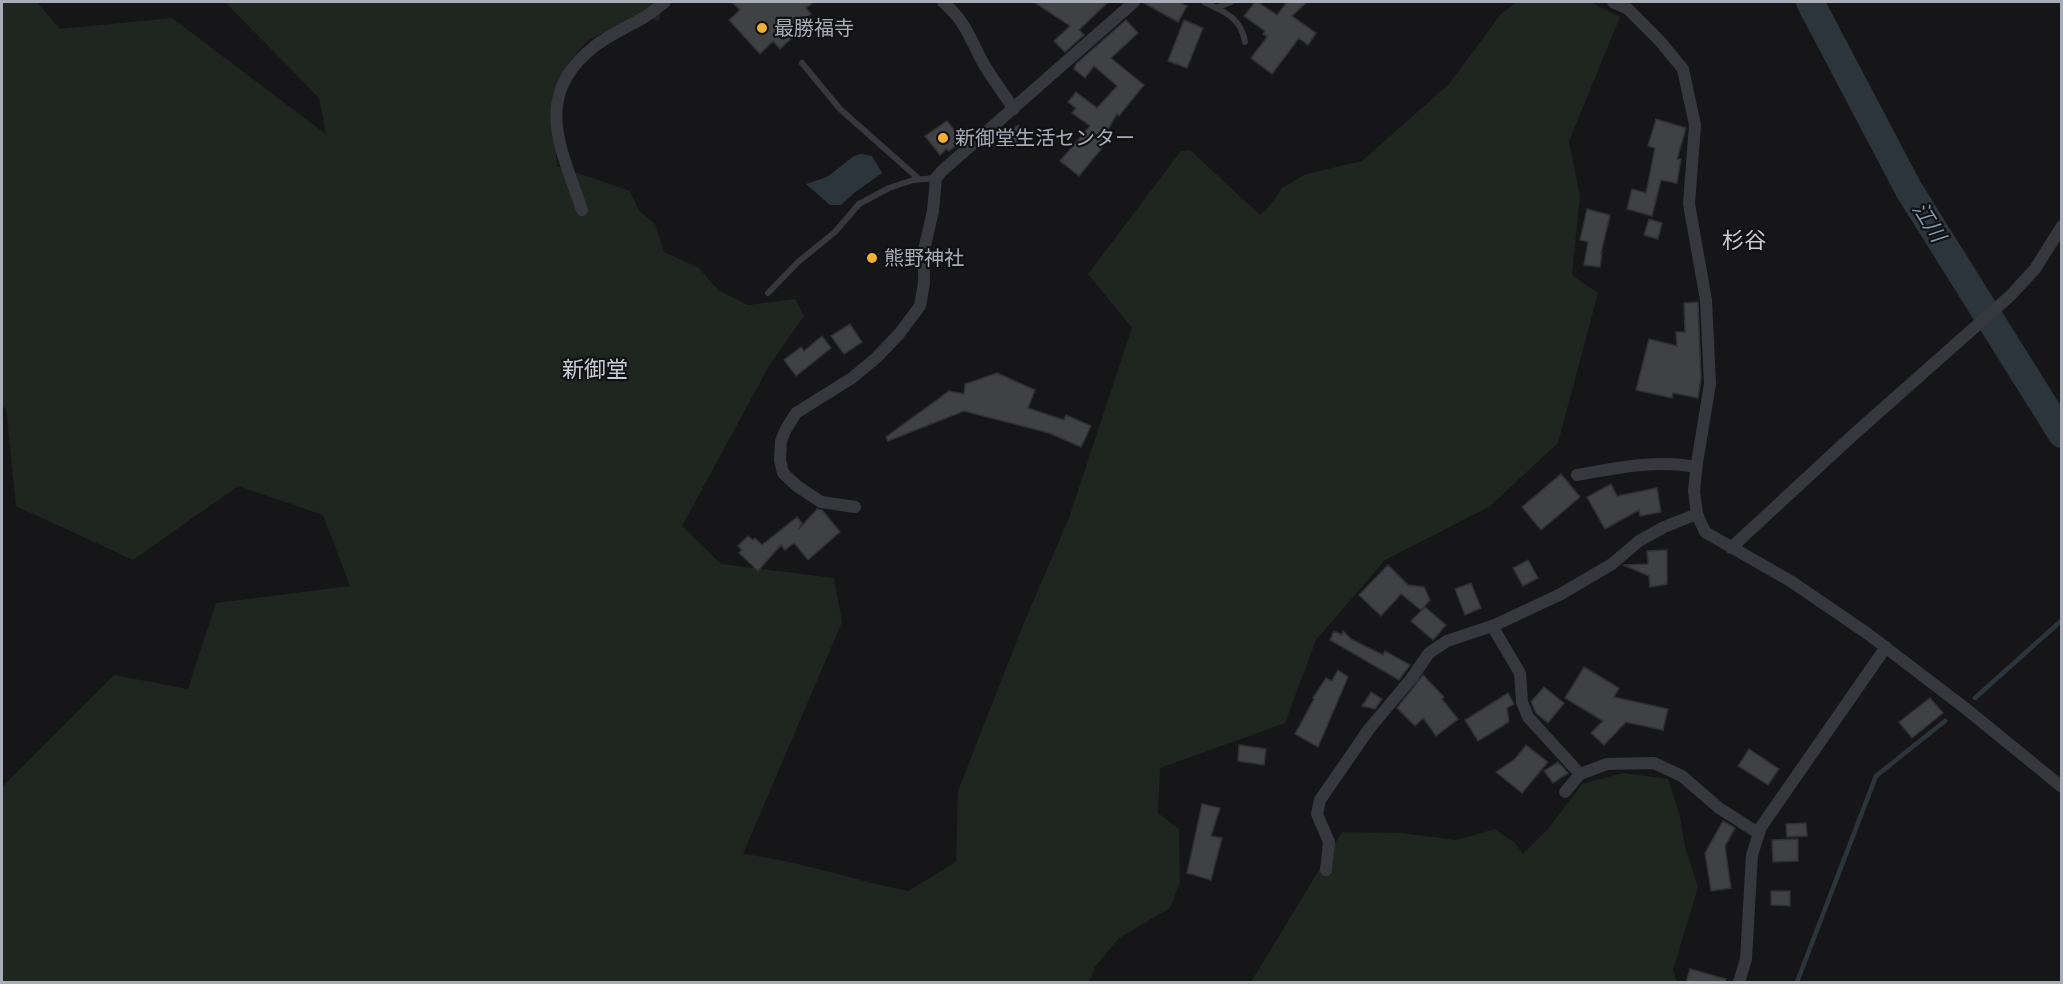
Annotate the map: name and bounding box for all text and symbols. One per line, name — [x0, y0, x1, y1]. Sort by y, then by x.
place label: 最勝福寺 — [774, 16, 854, 40]
marker: 最勝福寺 — [755, 21, 769, 35]
place label: 新御堂生活センター — [955, 126, 1135, 150]
marker: 新御堂生活センター — [936, 131, 950, 145]
water label: 江川 — [1908, 197, 1952, 248]
district label: 杉谷 — [1722, 228, 1766, 253]
place label: 熊野神社 — [884, 246, 964, 270]
marker: 熊野神社 — [865, 251, 879, 265]
district label: 新御堂 — [562, 357, 628, 382]

